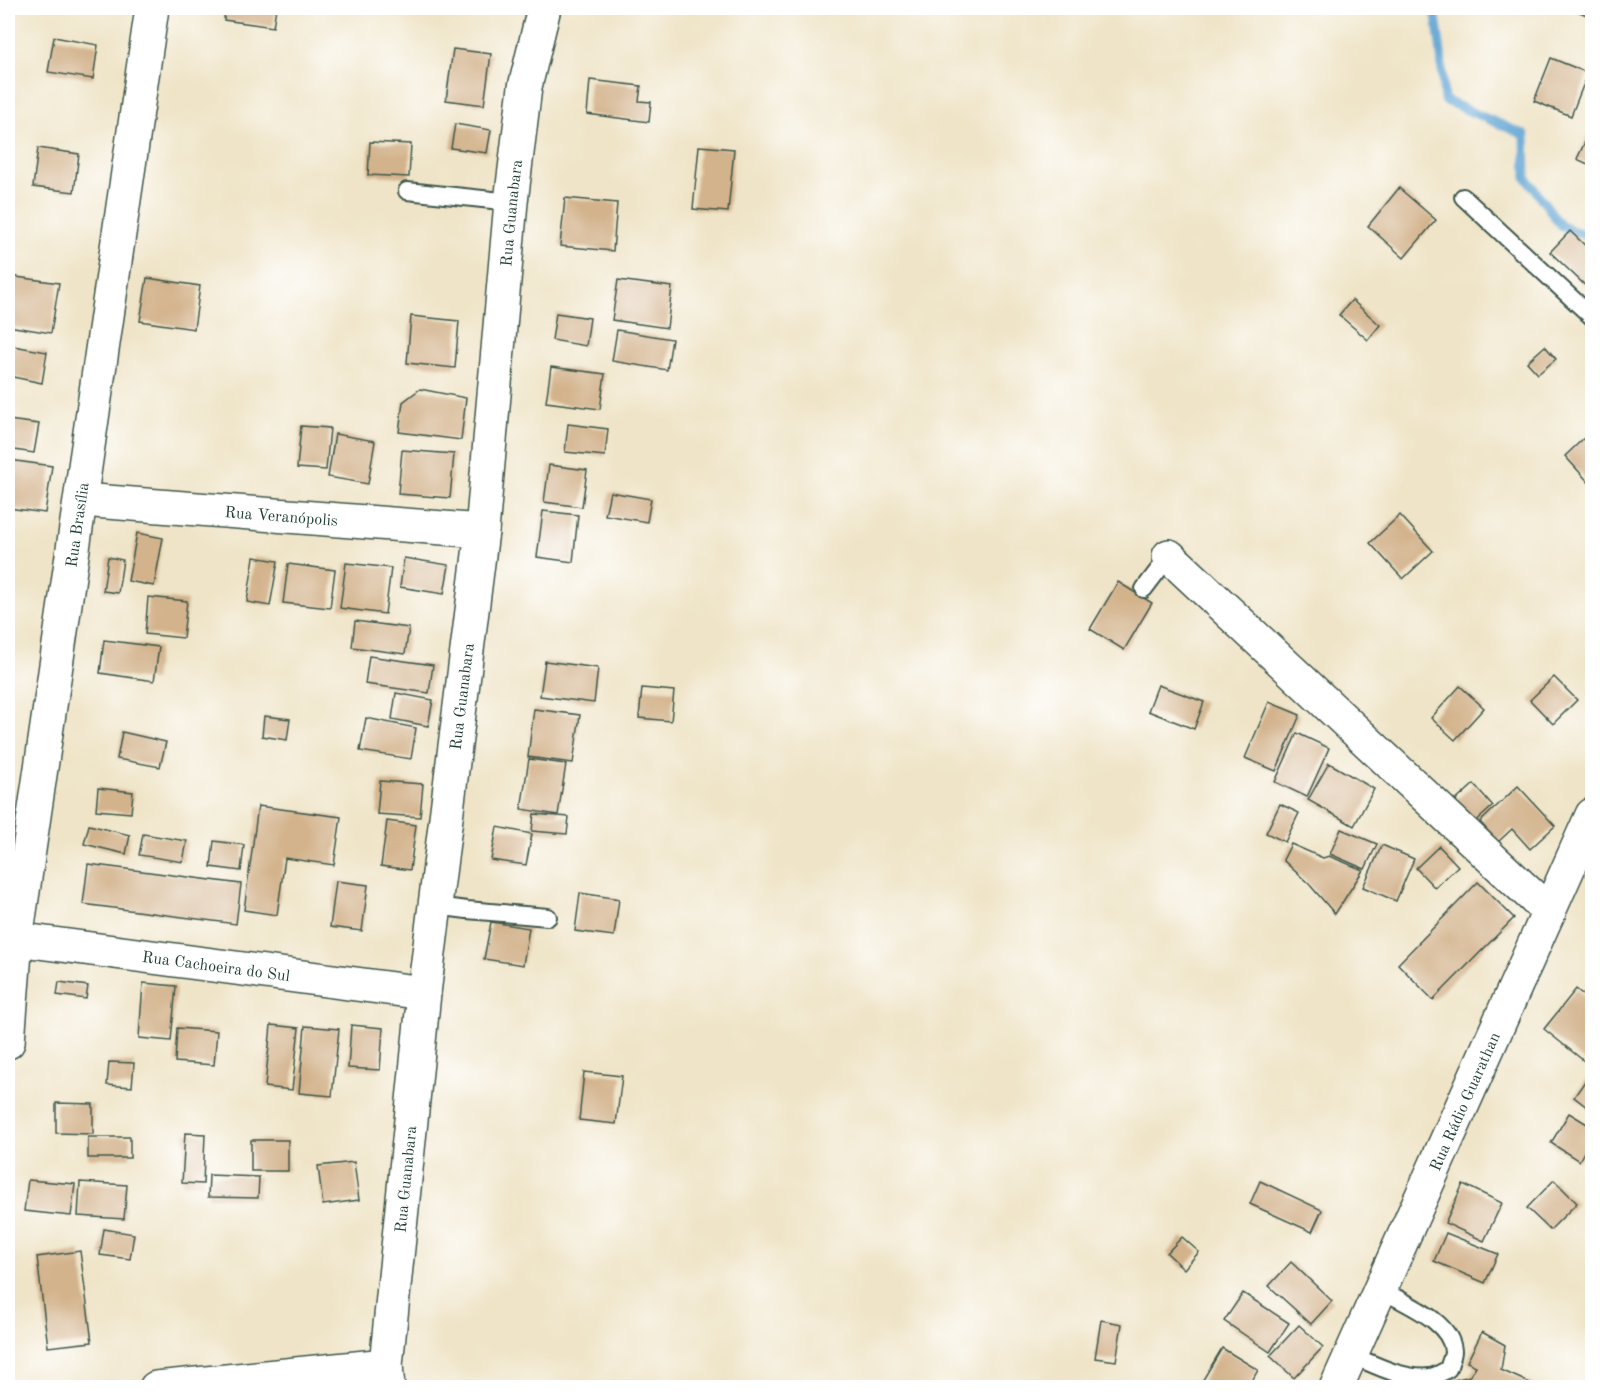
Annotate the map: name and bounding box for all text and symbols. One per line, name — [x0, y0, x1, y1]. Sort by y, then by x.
street label: Rua Guanabara — [499, 159, 526, 267]
street label: Rua Brasília — [64, 481, 93, 569]
street label: Rua Veranópolis — [224, 505, 338, 530]
street label: Rua Guanabara — [449, 642, 478, 751]
street label: Rua Cachoeira do Sul — [141, 950, 291, 985]
street label: Rua Rádio Guarathan — [1428, 1030, 1504, 1174]
street label: Rua Guanabara — [394, 1125, 420, 1234]

